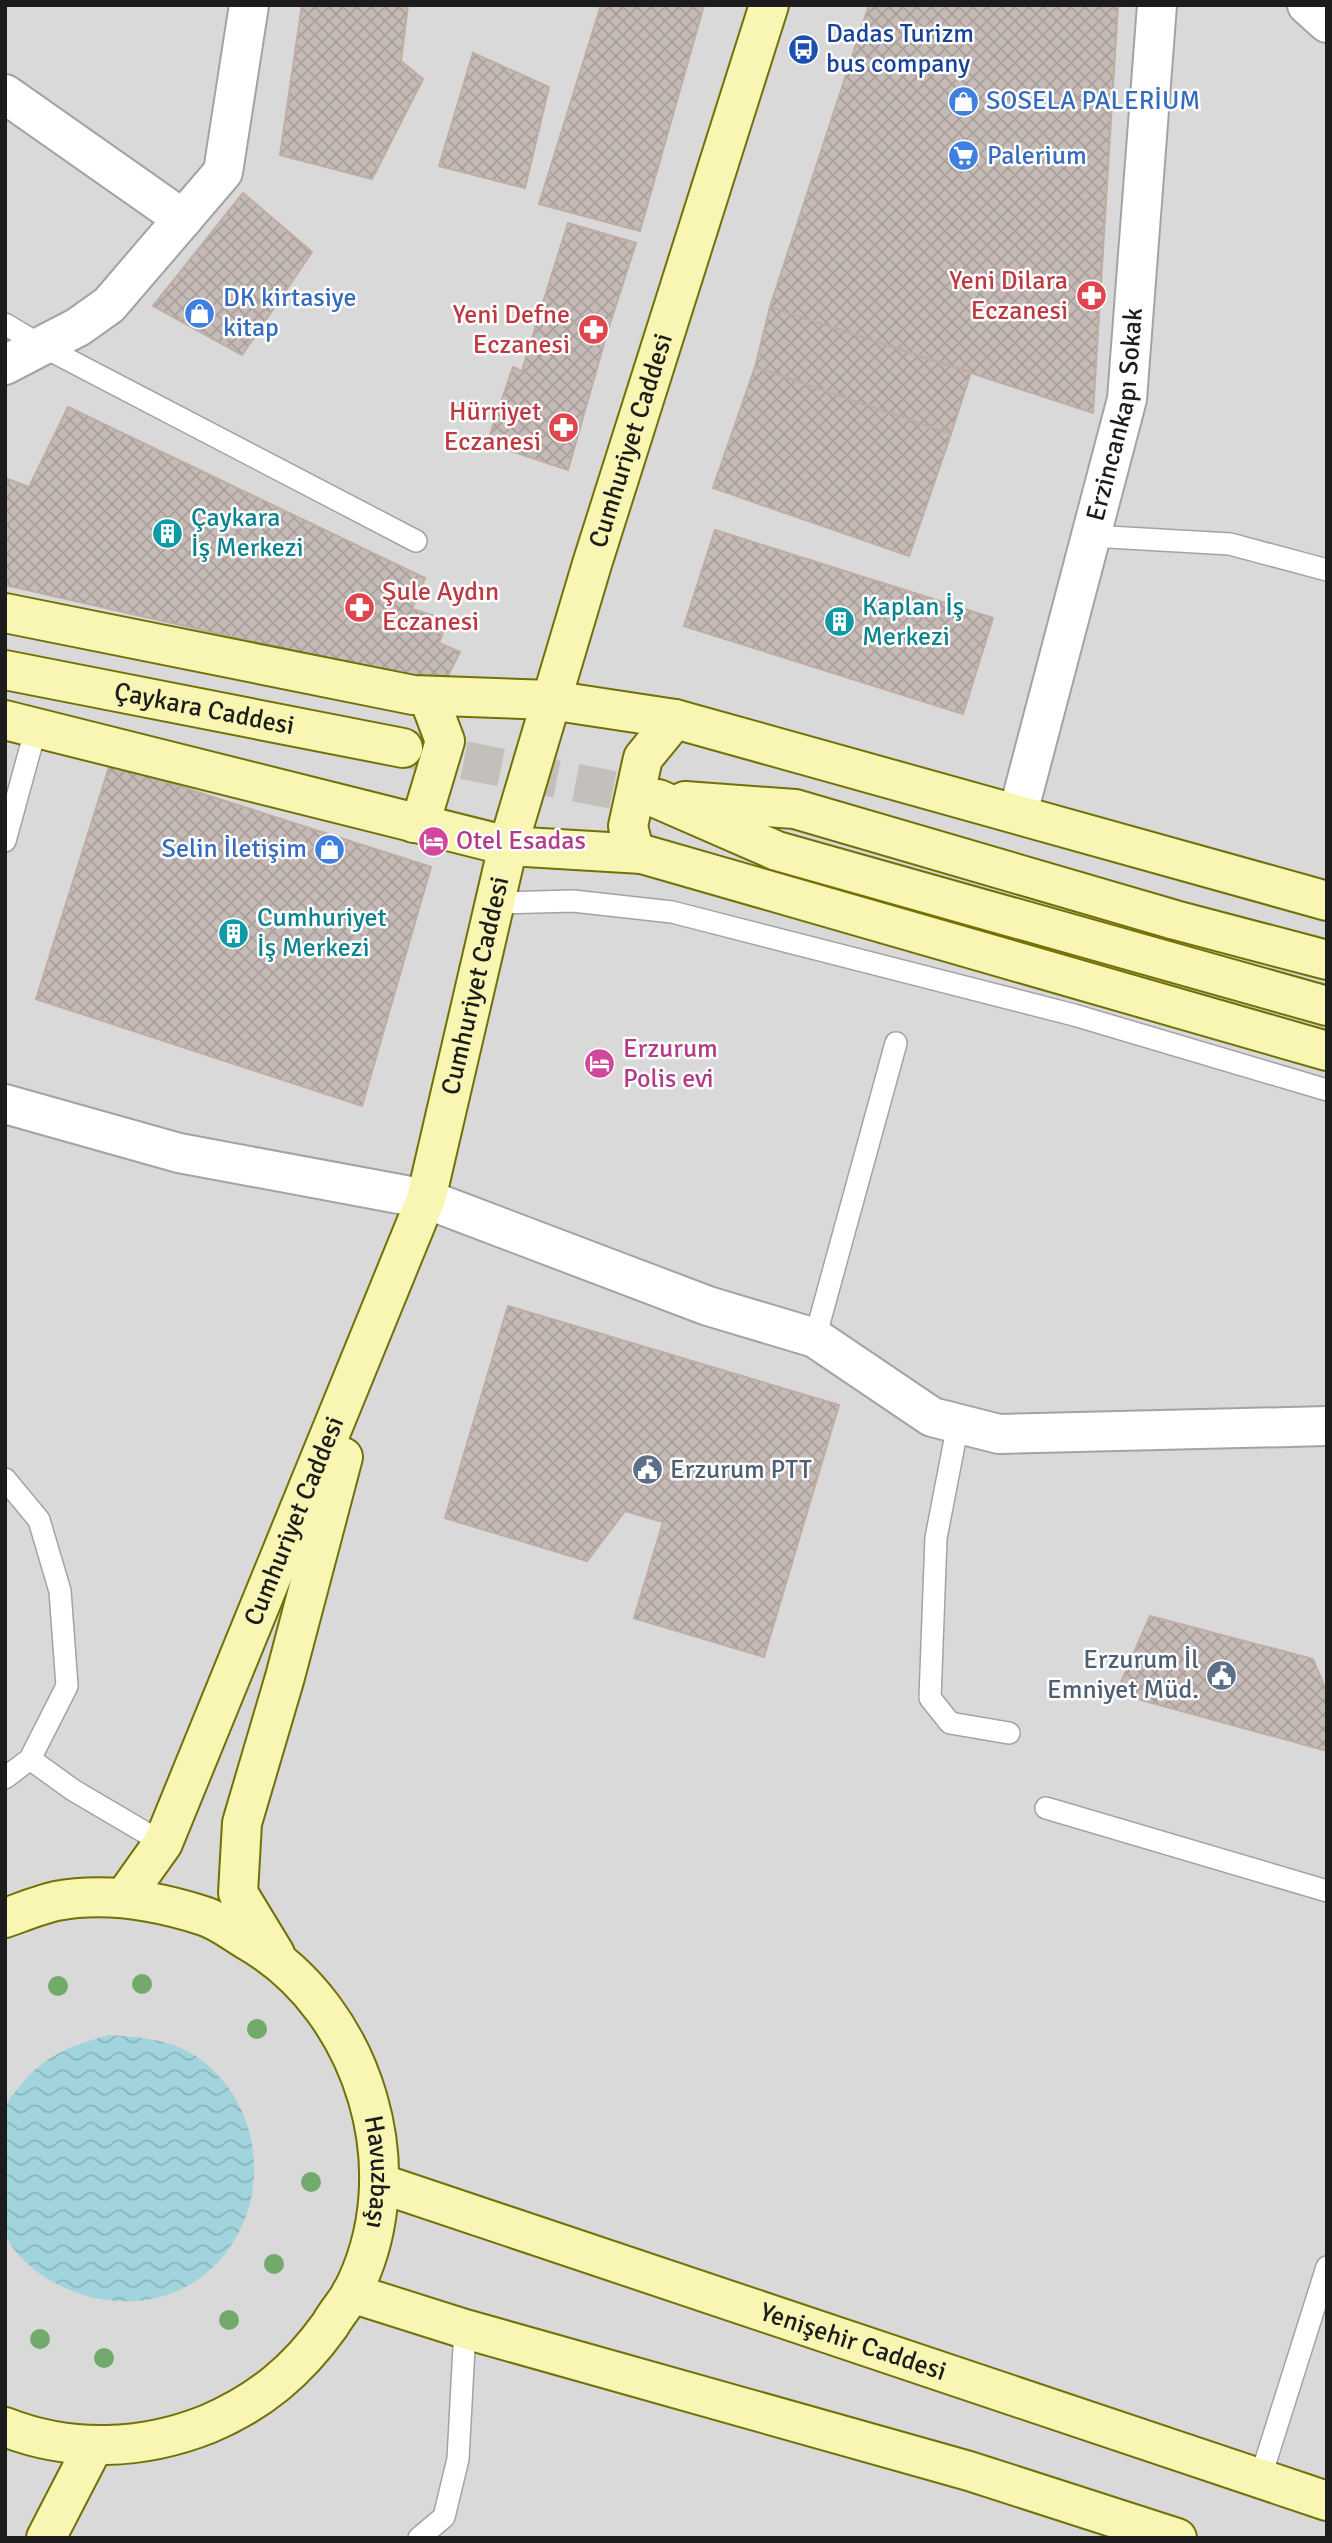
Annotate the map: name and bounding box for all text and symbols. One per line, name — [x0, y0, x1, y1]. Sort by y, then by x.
place label: Dadas Turizm bus company — [826, 18, 974, 80]
bus stop icon: Dadas Turizm bus company — [786, 32, 820, 66]
shop icon: SOSELA PALERİUM — [946, 84, 980, 118]
place label: SOSELA PALERİUM — [986, 85, 1200, 117]
supermarket icon: Palerium — [947, 139, 981, 173]
place label: Palerium — [987, 140, 1087, 172]
place label: Yeni Dilara Eczanesi — [949, 265, 1068, 327]
pharmacy icon: Yeni Dilara Eczanesi — [1074, 279, 1108, 313]
place label: DK kirtasiye kitap — [223, 282, 356, 344]
shop icon: DK kirtasiye kitap — [183, 296, 217, 330]
place label: Yeni Defne Eczanesi — [453, 299, 570, 361]
street label: Erzincankapı Sokak — [1080, 307, 1150, 525]
pharmacy icon: Yeni Defne Eczanesi — [576, 313, 610, 347]
street label: Cumhuriyet Caddesi — [582, 330, 680, 552]
place label: Hürriyet Eczanesi — [444, 396, 541, 458]
pharmacy icon: Hürriyet Eczanesi — [547, 410, 581, 444]
place label: Çaykara İş Merkezi — [191, 502, 304, 564]
building icon: Çaykara İş Merkezi — [151, 516, 185, 550]
place label: Şule Aydın Eczanesi — [382, 576, 499, 638]
pharmacy icon: Şule Aydın Eczanesi — [342, 590, 376, 624]
place label: Kaplan İş Merkezi — [862, 591, 964, 653]
building icon: Kaplan İş Merkezi — [822, 605, 856, 639]
street label: Çaykara Caddesi — [111, 676, 297, 742]
hotel icon: Otel Esadas — [416, 824, 450, 858]
place label: Otel Esadas — [456, 825, 586, 857]
shop icon: Selin İletişim — [313, 832, 347, 866]
place label: Selin İletişim — [162, 833, 307, 865]
street label: Cumhuriyet Caddesi — [435, 873, 516, 1098]
place label: Cumhuriyet İş Merkezi — [257, 902, 387, 964]
building icon: Cumhuriyet İş Merkezi — [217, 916, 251, 950]
place label: Erzurum Polis evi — [623, 1033, 718, 1095]
hotel icon: Erzurum Polis evi — [583, 1047, 617, 1081]
street label: Cumhuriyet Caddesi — [237, 1412, 351, 1631]
public building icon: Erzurum PTT — [630, 1453, 664, 1487]
place label: Erzurum PTT — [670, 1454, 812, 1486]
place label: Erzurum İl Emniyet Müd. — [1047, 1644, 1199, 1706]
public building icon: Erzurum İl Emniyet Müd. — [1205, 1658, 1239, 1692]
street label: Havuzbaşı — [357, 2113, 395, 2231]
street label: Yenişehir Caddesi — [756, 2296, 950, 2388]

